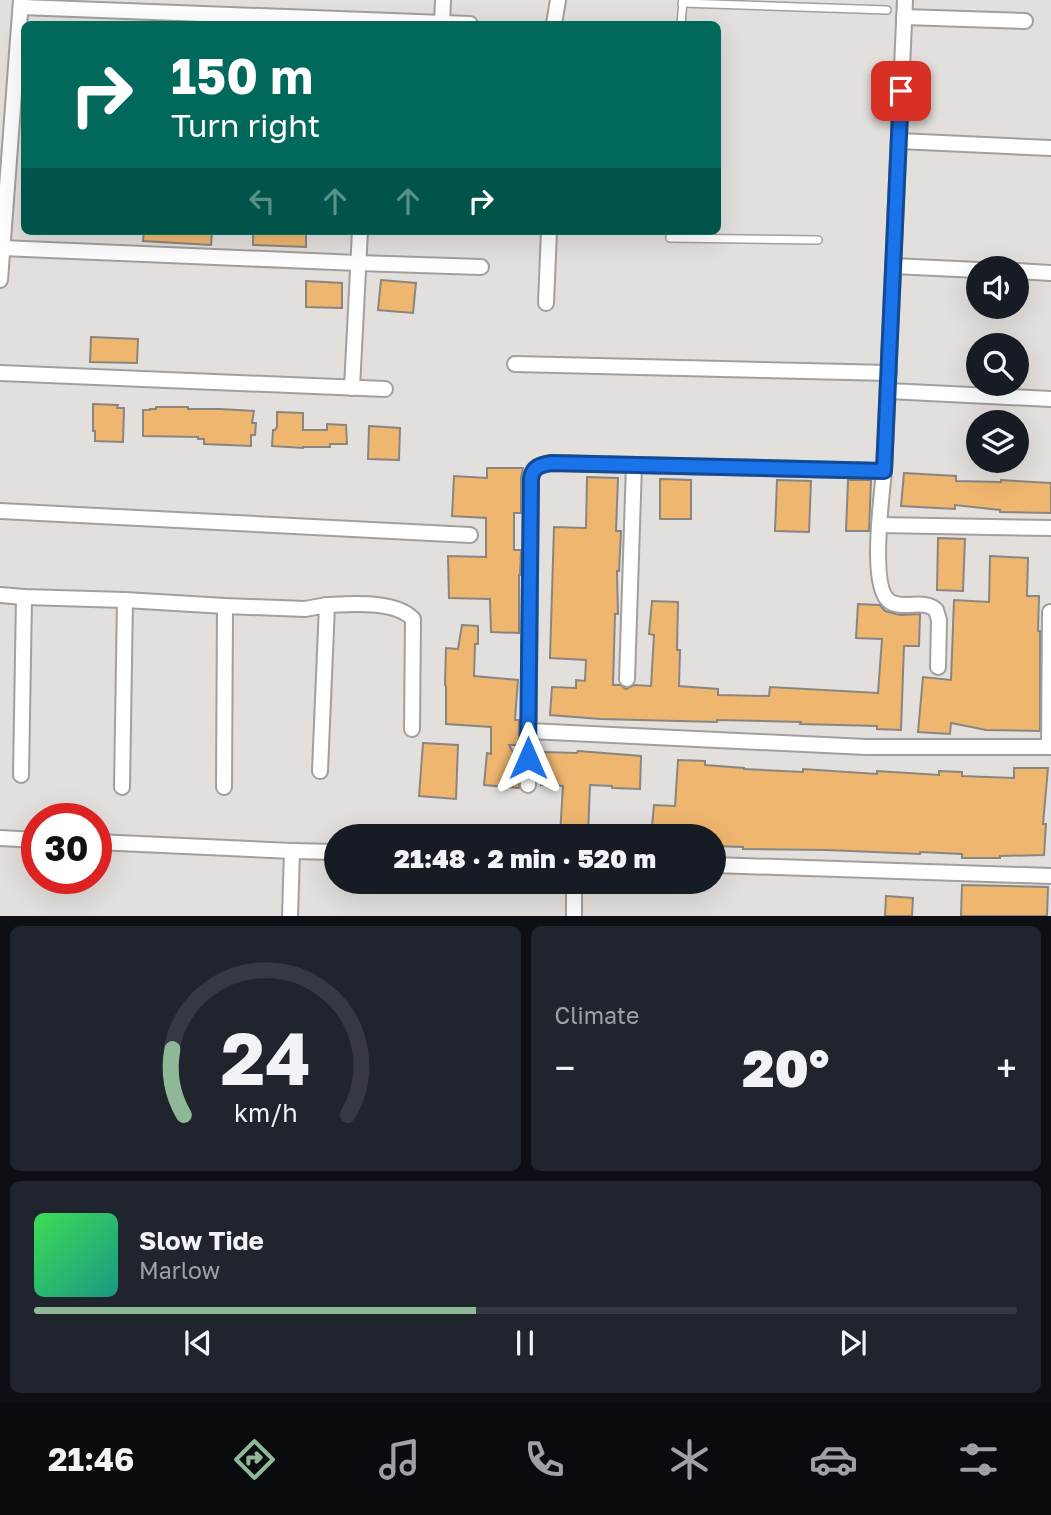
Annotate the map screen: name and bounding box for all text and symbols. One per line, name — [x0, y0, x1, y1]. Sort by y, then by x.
text: 150 m — [171, 46, 313, 105]
icon: right — [56, 49, 147, 140]
pin — [871, 61, 931, 121]
icon: arrive — [882, 72, 920, 110]
text: Turn right — [171, 106, 320, 144]
icon: left — [243, 182, 281, 220]
icon: ahead — [316, 182, 354, 220]
icon: ahead — [389, 182, 427, 220]
icon: right — [462, 182, 500, 220]
map controls — [966, 256, 1029, 473]
button: sound — [966, 256, 1029, 319]
button: search — [966, 333, 1029, 396]
button: layers — [966, 410, 1029, 473]
position arrow — [491, 721, 565, 795]
speed limit sign: 30 — [21, 803, 112, 894]
text: 21:48 · 2 min · 520 m — [394, 843, 656, 874]
text: Climate — [555, 1001, 639, 1029]
text: 24 — [220, 1014, 310, 1101]
text: 20° — [742, 1036, 829, 1098]
text: − — [555, 1045, 575, 1090]
text: + — [996, 1045, 1017, 1090]
text: km/h — [233, 1096, 297, 1127]
text: Slow Tide — [139, 1225, 264, 1256]
text: Marlow — [139, 1256, 220, 1284]
icon: previous — [179, 1324, 217, 1362]
icon: pause — [506, 1324, 544, 1362]
icon: next — [834, 1324, 872, 1362]
icon: directions — [230, 1435, 279, 1484]
icon: music — [375, 1435, 424, 1484]
icon: phone — [520, 1435, 569, 1484]
icon: climate — [665, 1435, 714, 1484]
icon: car — [809, 1435, 858, 1484]
icon: filters — [954, 1435, 1003, 1484]
text: 21:46 — [48, 1440, 134, 1478]

